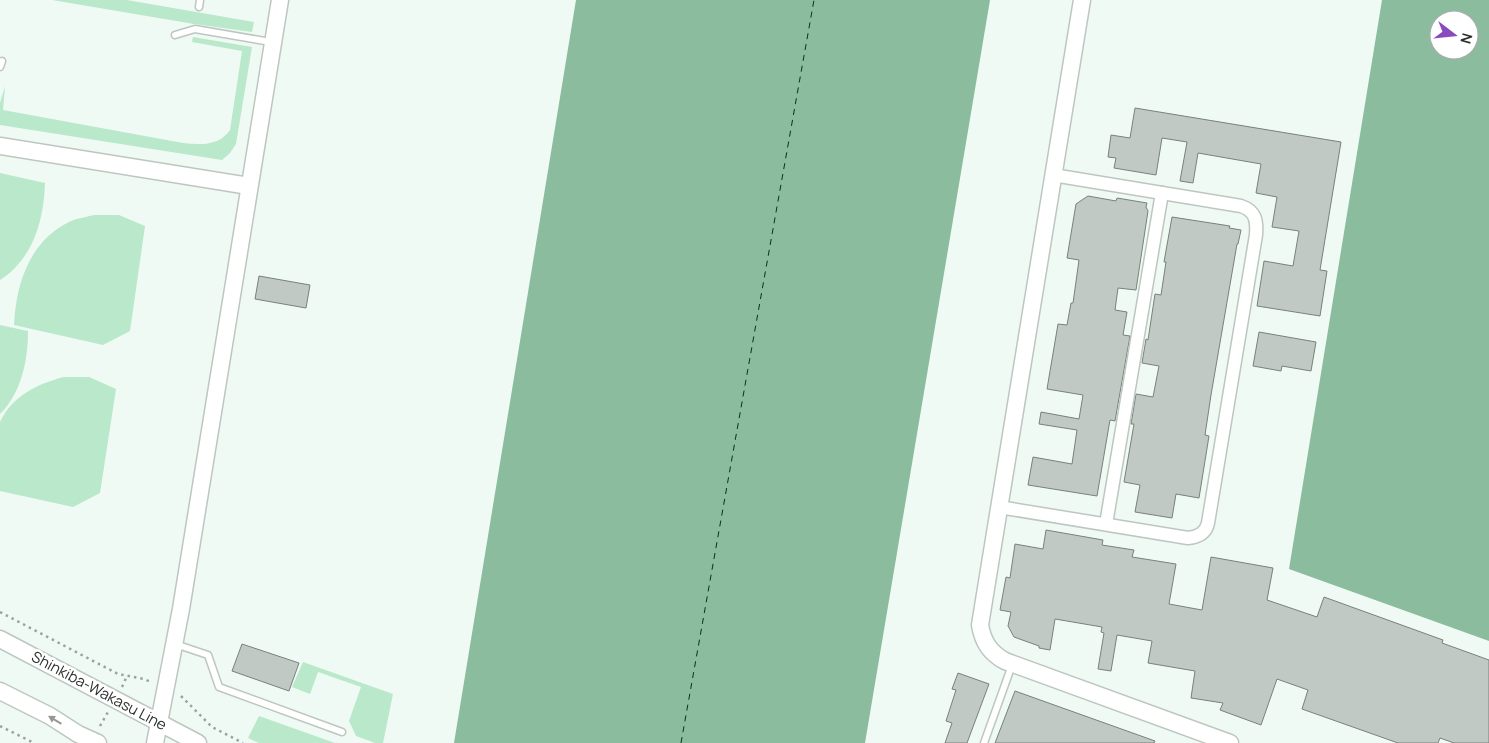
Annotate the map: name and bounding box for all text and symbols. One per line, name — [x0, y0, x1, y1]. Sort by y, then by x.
north arrow — [1429, 10, 1479, 60]
text: N — [1456, 31, 1477, 46]
street label: Shinkiba-Wakasu Line — [28, 646, 171, 735]
one-way arrow — [49, 715, 62, 724]

